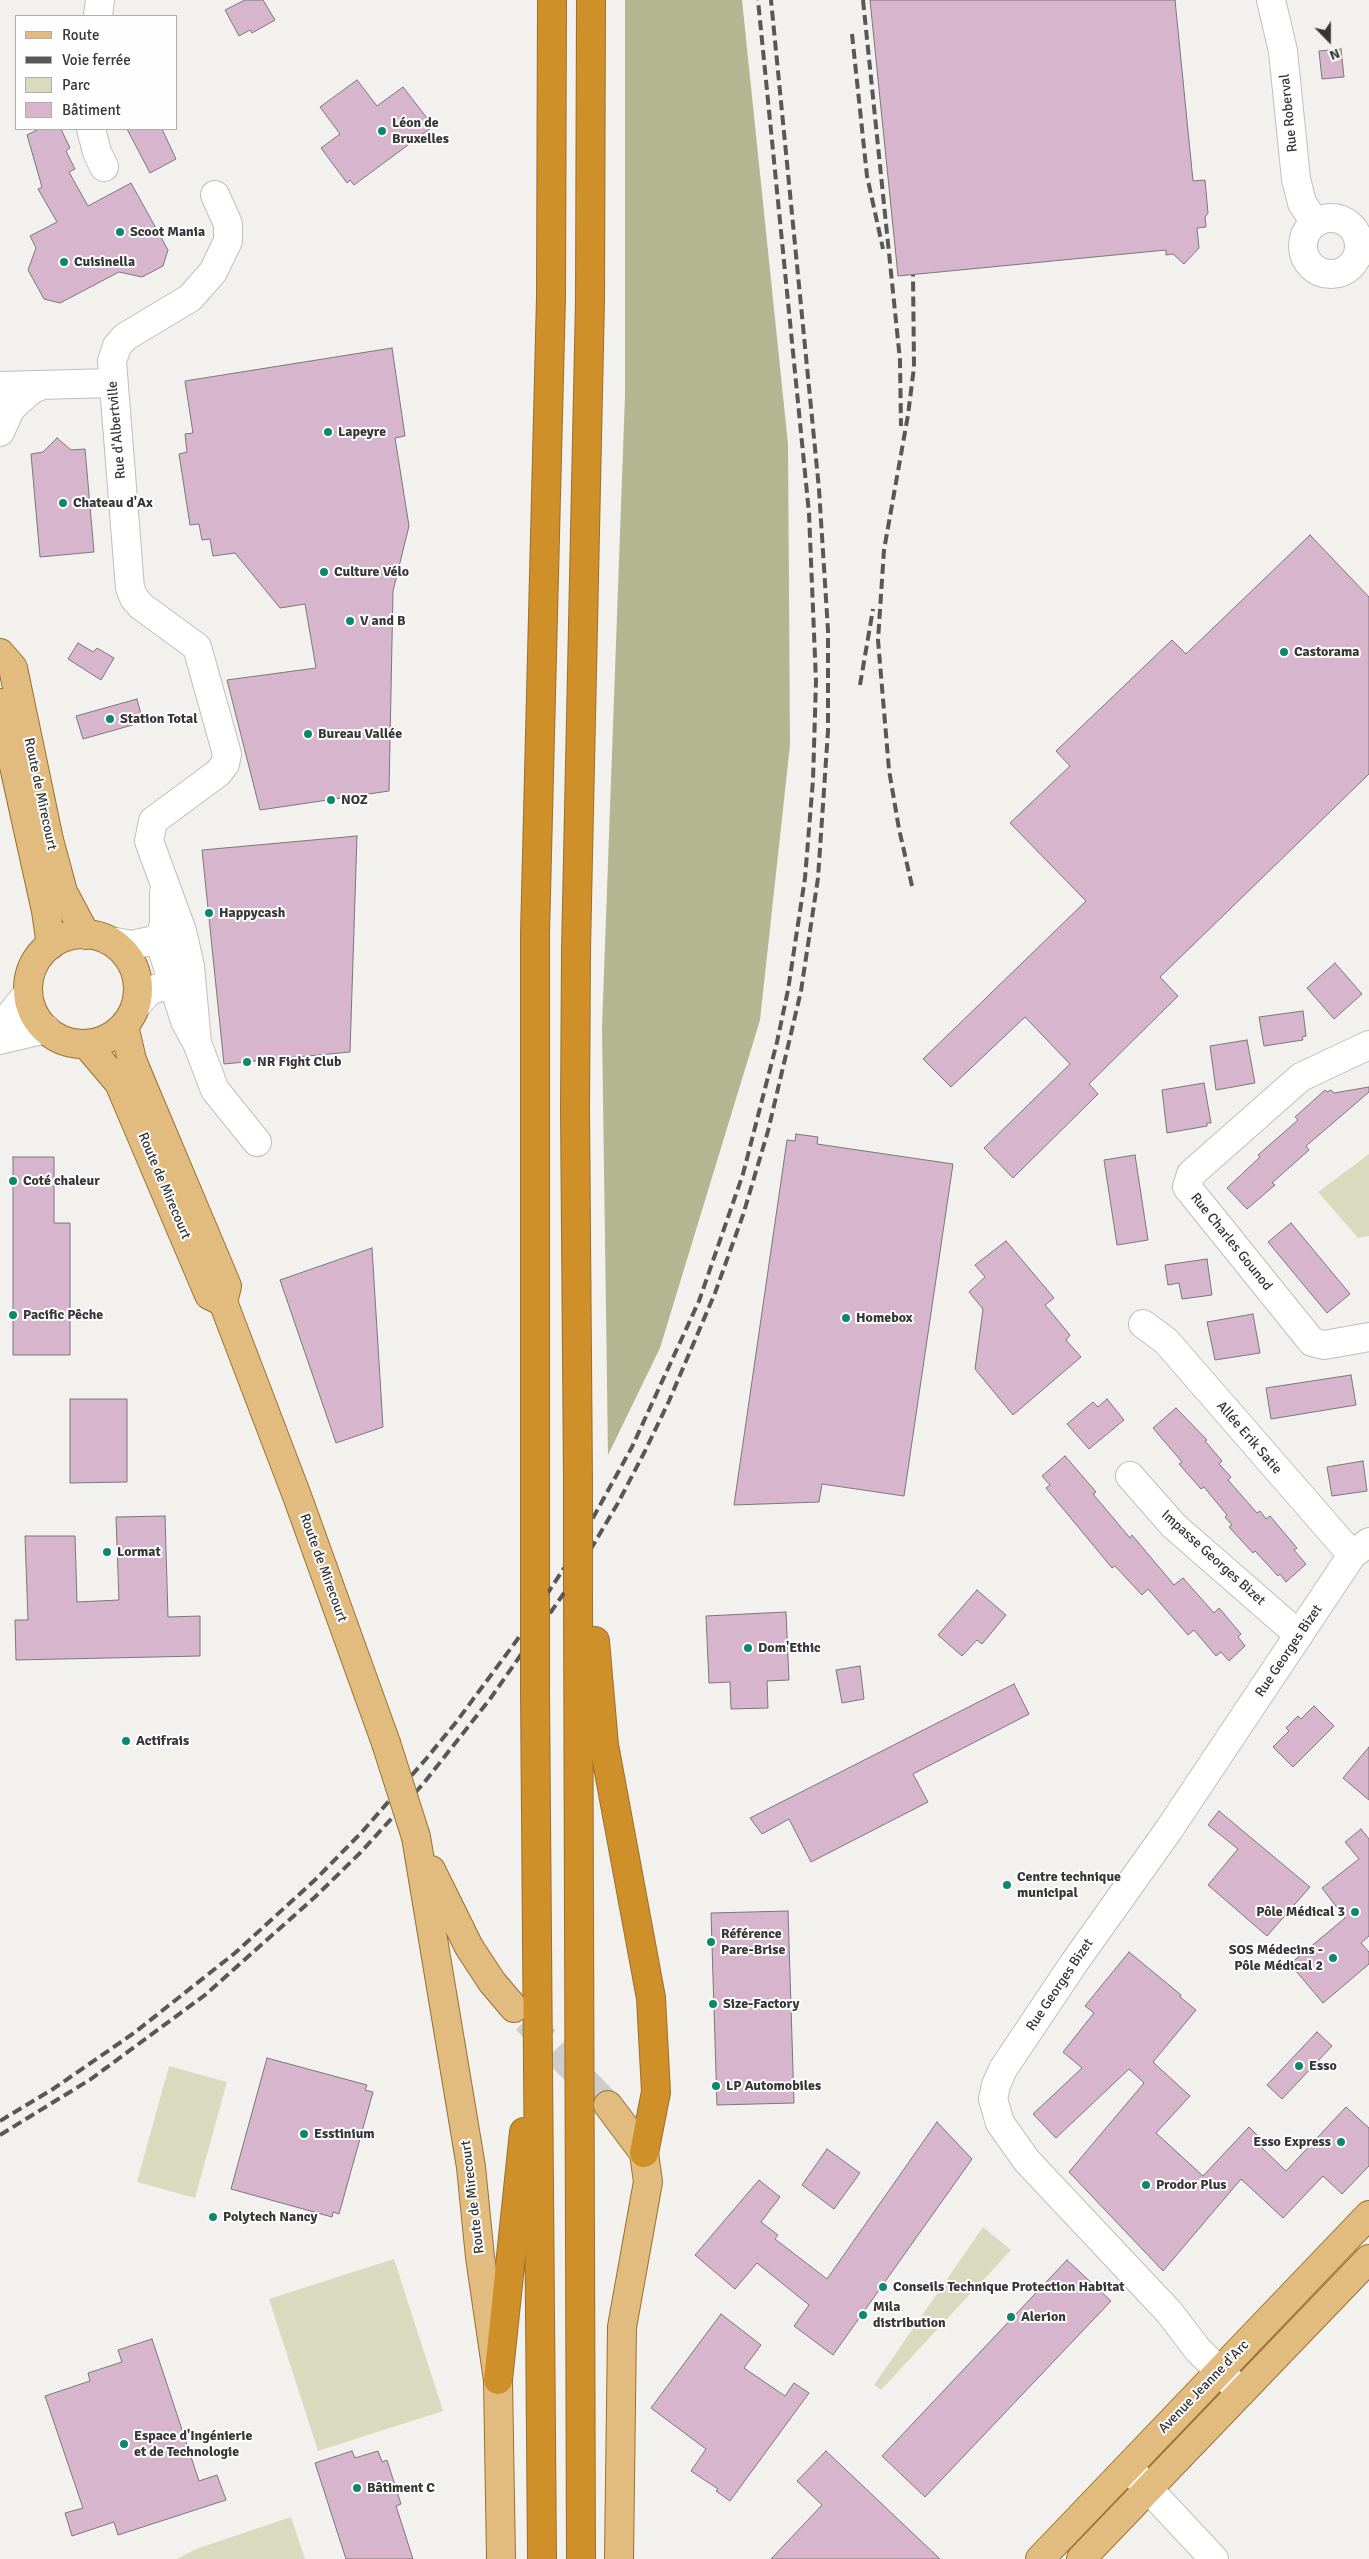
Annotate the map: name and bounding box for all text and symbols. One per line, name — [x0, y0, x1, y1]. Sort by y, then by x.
legend — [15, 15, 178, 130]
north arrow — [1304, 15, 1354, 65]
text: Route — [62, 26, 99, 44]
text: N — [1327, 45, 1343, 64]
text: Voie ferrée — [62, 51, 131, 69]
street label: Rue Roberval — [1277, 73, 1301, 153]
text: Parc — [62, 76, 90, 94]
text: Bâtiment — [62, 101, 121, 119]
place label: Léon de Bruxelles — [392, 115, 449, 148]
marker: Léon de Bruxelles — [376, 125, 388, 137]
place label: Scoot Mania — [130, 224, 205, 240]
marker: Scoot Mania — [114, 226, 126, 238]
place label: Cuisinella — [74, 254, 135, 270]
marker: Cuisinella — [58, 256, 70, 268]
street label: Rue d'Albertville — [104, 380, 130, 480]
place label: Lapeyre — [338, 424, 386, 440]
marker: Lapeyre — [322, 426, 334, 438]
place label: Chateau d'Ax — [73, 495, 153, 511]
marker: Chateau d'Ax — [57, 497, 69, 509]
place label: Culture Vélo — [334, 564, 409, 580]
marker: Culture Vélo — [318, 566, 330, 578]
place label: V and B — [360, 613, 406, 629]
marker: V and B — [344, 615, 356, 627]
place label: Castorama — [1294, 644, 1359, 660]
marker: Castorama — [1278, 646, 1290, 658]
place label: Station Total — [120, 711, 198, 727]
marker: Station Total — [104, 713, 116, 725]
place label: Bureau Vallée — [318, 726, 402, 742]
marker: Bureau Vallée — [302, 728, 314, 740]
street label: Route de Mirecourt — [20, 736, 60, 852]
place label: NOZ — [341, 792, 368, 808]
marker: NOZ — [325, 794, 337, 806]
place label: Happycash — [219, 905, 285, 921]
marker: Happycash — [203, 907, 215, 919]
place label: NR Fight Club — [257, 1054, 341, 1070]
marker: NR Fight Club — [241, 1056, 253, 1068]
street label: Route de Mirecourt — [134, 1130, 194, 1242]
place label: Coté chaleur — [23, 1173, 100, 1189]
marker: Coté chaleur — [7, 1175, 19, 1187]
street label: Rue Charles Gounod — [1187, 1190, 1275, 1294]
place label: Pacific Pêche — [23, 1307, 103, 1323]
marker: Pacific Pêche — [7, 1309, 19, 1321]
place label: Homebox — [856, 1310, 913, 1326]
marker: Homebox — [840, 1312, 852, 1324]
street label: Allée Erik Satie — [1213, 1398, 1285, 1478]
street label: Impasse Georges Bizet — [1157, 1507, 1269, 1609]
street label: Route de Mirecourt — [296, 1511, 350, 1625]
place label: Lormat — [117, 1544, 161, 1560]
marker: Lormat — [101, 1546, 113, 1558]
street label: Rue Georges Bizet — [1252, 1602, 1326, 1700]
place label: Dom'Ethic — [758, 1640, 821, 1656]
marker: Dom'Ethic — [742, 1642, 754, 1654]
place label: Actifrais — [136, 1733, 189, 1749]
marker: Actifrais — [120, 1735, 132, 1747]
place label: Centre technique municipal — [1017, 1869, 1121, 1901]
marker: Centre technique municipal — [1001, 1879, 1013, 1891]
place label: Pôle Médical 3 — [1256, 1904, 1345, 1920]
marker: Pôle Médical 3 — [1349, 1906, 1361, 1918]
place label: Référence Pare-Brise — [721, 1926, 785, 1958]
marker: Référence Pare-Brise — [705, 1936, 717, 1948]
street label: Rue Georges Bizet — [1023, 1936, 1097, 2034]
place label: SOS Médecins - Pôle Médical 2 — [1229, 1942, 1323, 1974]
marker: SOS Médecins - Pôle Médical 2 — [1327, 1952, 1339, 1964]
place label: Size-Factory — [723, 1996, 799, 2012]
marker: Size-Factory — [707, 1998, 719, 2010]
place label: Esso — [1309, 2058, 1337, 2074]
marker: Esso — [1293, 2060, 1305, 2072]
place label: LP Automobiles — [726, 2078, 821, 2094]
marker: LP Automobiles — [710, 2080, 722, 2092]
place label: Esstinium — [314, 2126, 375, 2142]
marker: Esstinium — [298, 2128, 310, 2140]
place label: Esso Express — [1253, 2134, 1331, 2150]
marker: Esso Express — [1335, 2136, 1347, 2148]
street label: Route de Mirecourt — [458, 2139, 488, 2255]
place label: Prodor Plus — [1156, 2177, 1227, 2193]
marker: Prodor Plus — [1140, 2179, 1152, 2191]
place label: Polytech Nancy — [223, 2209, 317, 2225]
marker: Polytech Nancy — [207, 2211, 219, 2223]
place label: Conseils Technique Protection Habitat — [893, 2279, 1124, 2295]
marker: Conseils Technique Protection Habitat — [877, 2281, 889, 2293]
place label: Mila distribution — [873, 2299, 946, 2332]
marker: Mila distribution — [857, 2309, 869, 2321]
place label: Alerion — [1021, 2309, 1066, 2325]
marker: Alerion — [1005, 2311, 1017, 2323]
street label: Avenue Jeanne d'Arc — [1155, 2337, 1253, 2437]
place label: Espace d'Ingénierie et de Technologie — [134, 2428, 252, 2460]
marker: Espace d'Ingénierie et de Technologie — [118, 2438, 130, 2450]
place label: Bâtiment C — [367, 2480, 435, 2496]
marker: Bâtiment C — [351, 2482, 363, 2494]

